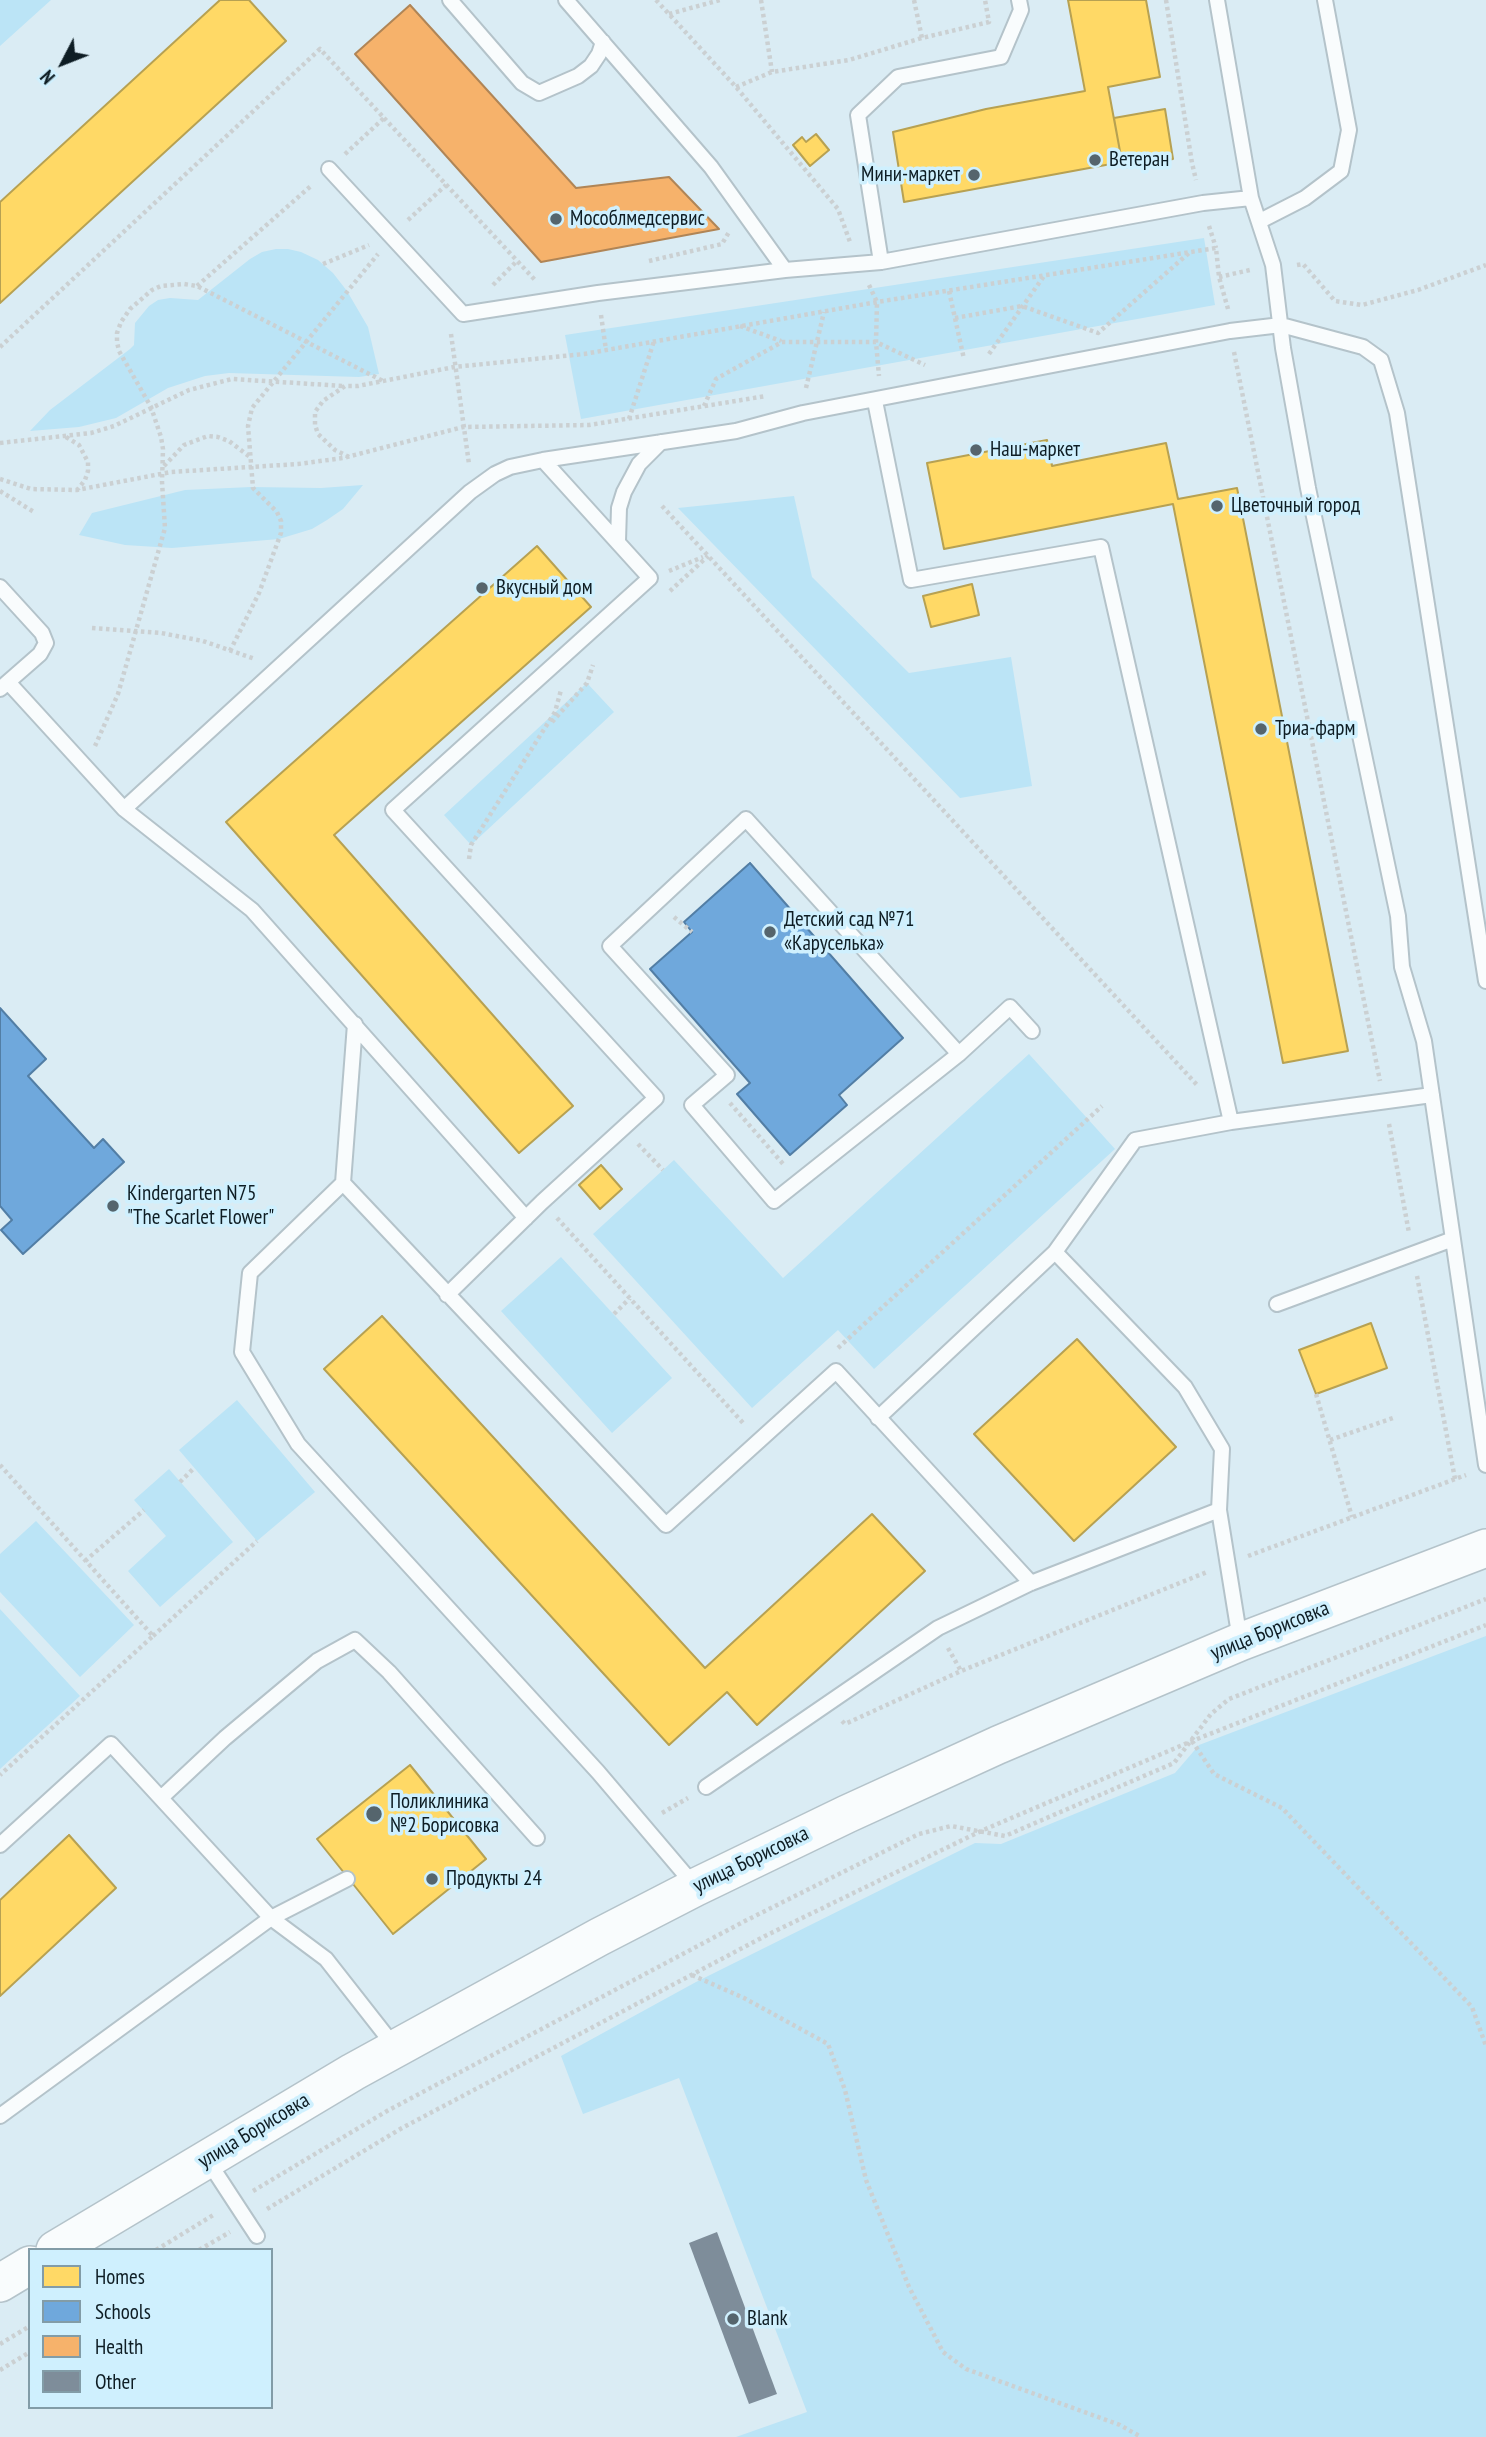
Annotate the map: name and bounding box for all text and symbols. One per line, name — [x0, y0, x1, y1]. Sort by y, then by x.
north arrow — [28, 28, 98, 98]
text: N — [35, 65, 60, 89]
place label: Ветеран — [1109, 147, 1169, 173]
marker: Ветеран — [1087, 152, 1103, 168]
place label: Мини-маркет — [861, 162, 960, 188]
marker: Мини-маркет — [966, 167, 982, 183]
place label: Мособлмедсервис — [570, 206, 705, 232]
marker: Мособлмедсервис — [548, 211, 564, 227]
place label: Наш-маркет — [990, 437, 1080, 463]
marker: Наш-маркет — [968, 442, 984, 458]
place label: Цветочный город — [1231, 493, 1360, 519]
marker: Цветочный город — [1209, 498, 1225, 514]
place label: Вкусный дом — [496, 575, 593, 601]
marker: Вкусный дом — [474, 580, 490, 596]
place label: Триа-фарм — [1275, 716, 1355, 742]
marker: Триа-фарм — [1253, 721, 1269, 737]
place label: Детский сад №71 «Каруселька» — [784, 907, 914, 957]
marker: Детский сад №71 «Каруселька» — [762, 924, 778, 940]
place label: Kindergarten N75 "The Scarlet Flower" — [127, 1181, 274, 1231]
marker: Kindergarten N75 "The Scarlet Flower" — [105, 1198, 121, 1214]
street label: улица Борисовка — [1207, 1596, 1333, 1666]
place label: Поликлиника №2 Борисовка — [390, 1789, 499, 1839]
marker: Поликлиника №2 Борисовка — [364, 1804, 384, 1824]
street label: улица Борисовка — [689, 1821, 813, 1899]
place label: Продукты 24 — [446, 1866, 542, 1892]
marker: Продукты 24 — [424, 1871, 440, 1887]
street label: улица Борисовка — [194, 2088, 314, 2174]
legend — [28, 2248, 273, 2409]
text: Homes — [95, 2263, 145, 2290]
text: Schools — [95, 2298, 151, 2325]
place label: Blank — [747, 2306, 788, 2332]
marker: Blank — [725, 2311, 741, 2327]
text: Health — [95, 2333, 143, 2360]
text: Other — [95, 2368, 136, 2395]

